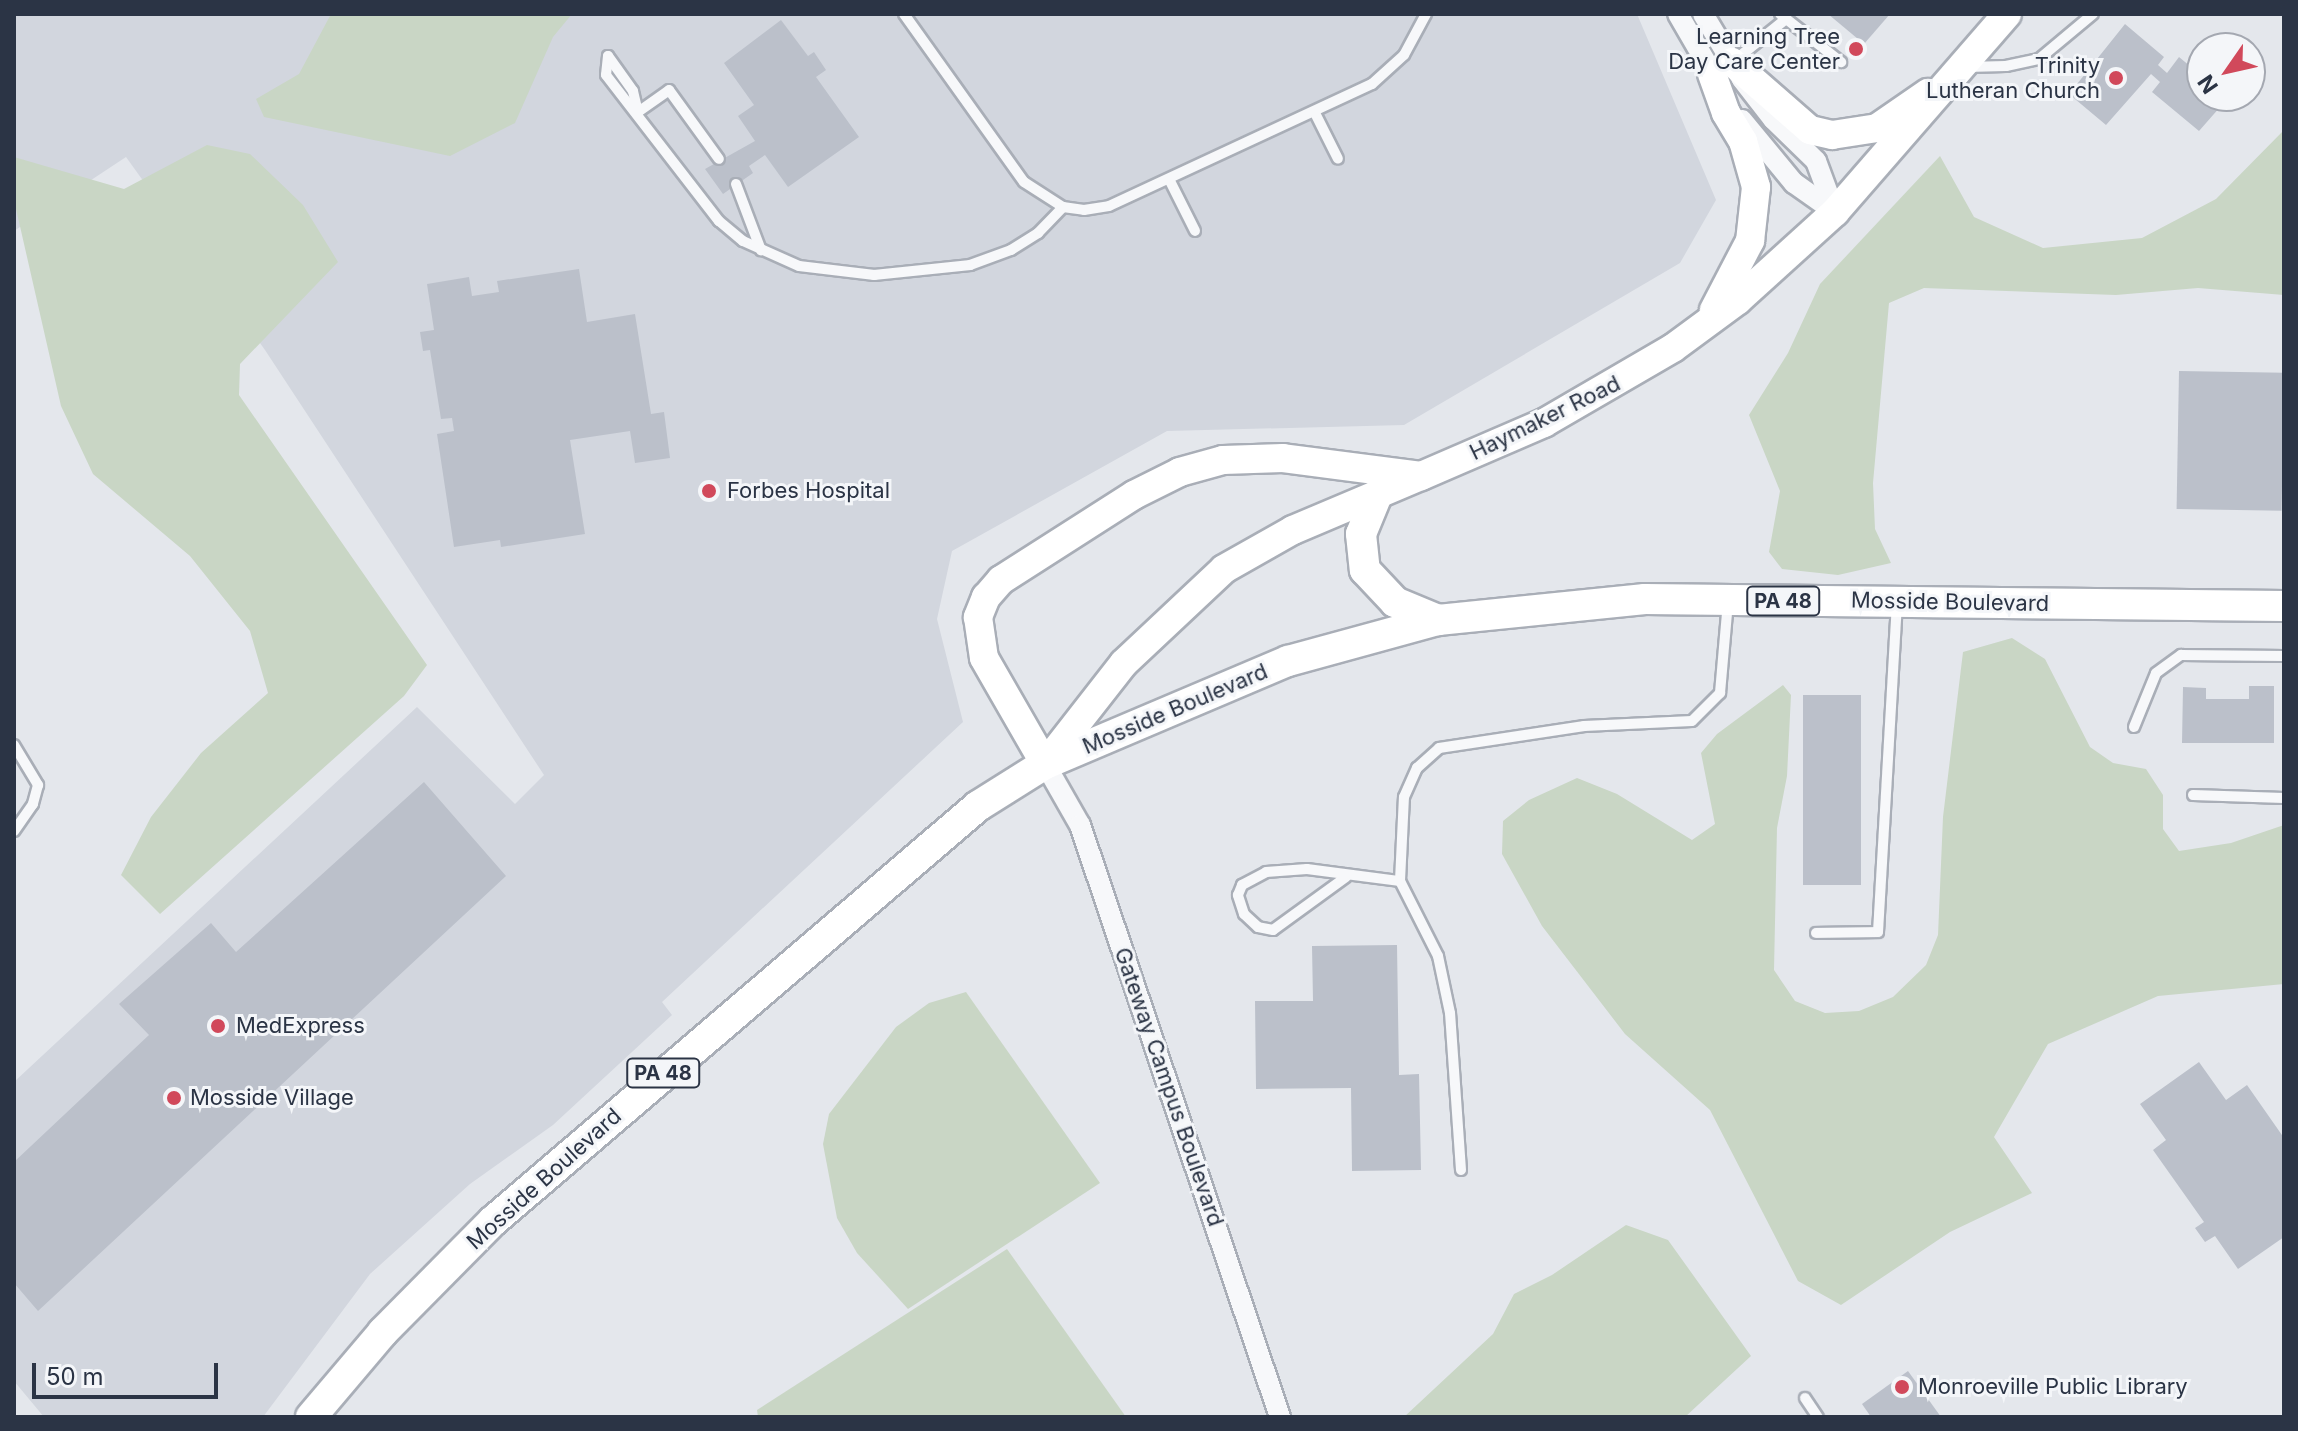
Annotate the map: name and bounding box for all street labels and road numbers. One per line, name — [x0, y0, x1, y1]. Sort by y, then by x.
street label: Haymaker Road — [1465, 370, 1625, 466]
road number: PA 48 — [1745, 585, 1821, 617]
street label: Mosside Boulevard — [1851, 587, 2049, 617]
street label: Mosside Boulevard — [1079, 658, 1271, 760]
street label: Gateway Campus Boulevard — [1109, 944, 1229, 1230]
road number: PA 48 — [625, 1057, 701, 1089]
street label: Mosside Boulevard — [461, 1103, 627, 1255]

